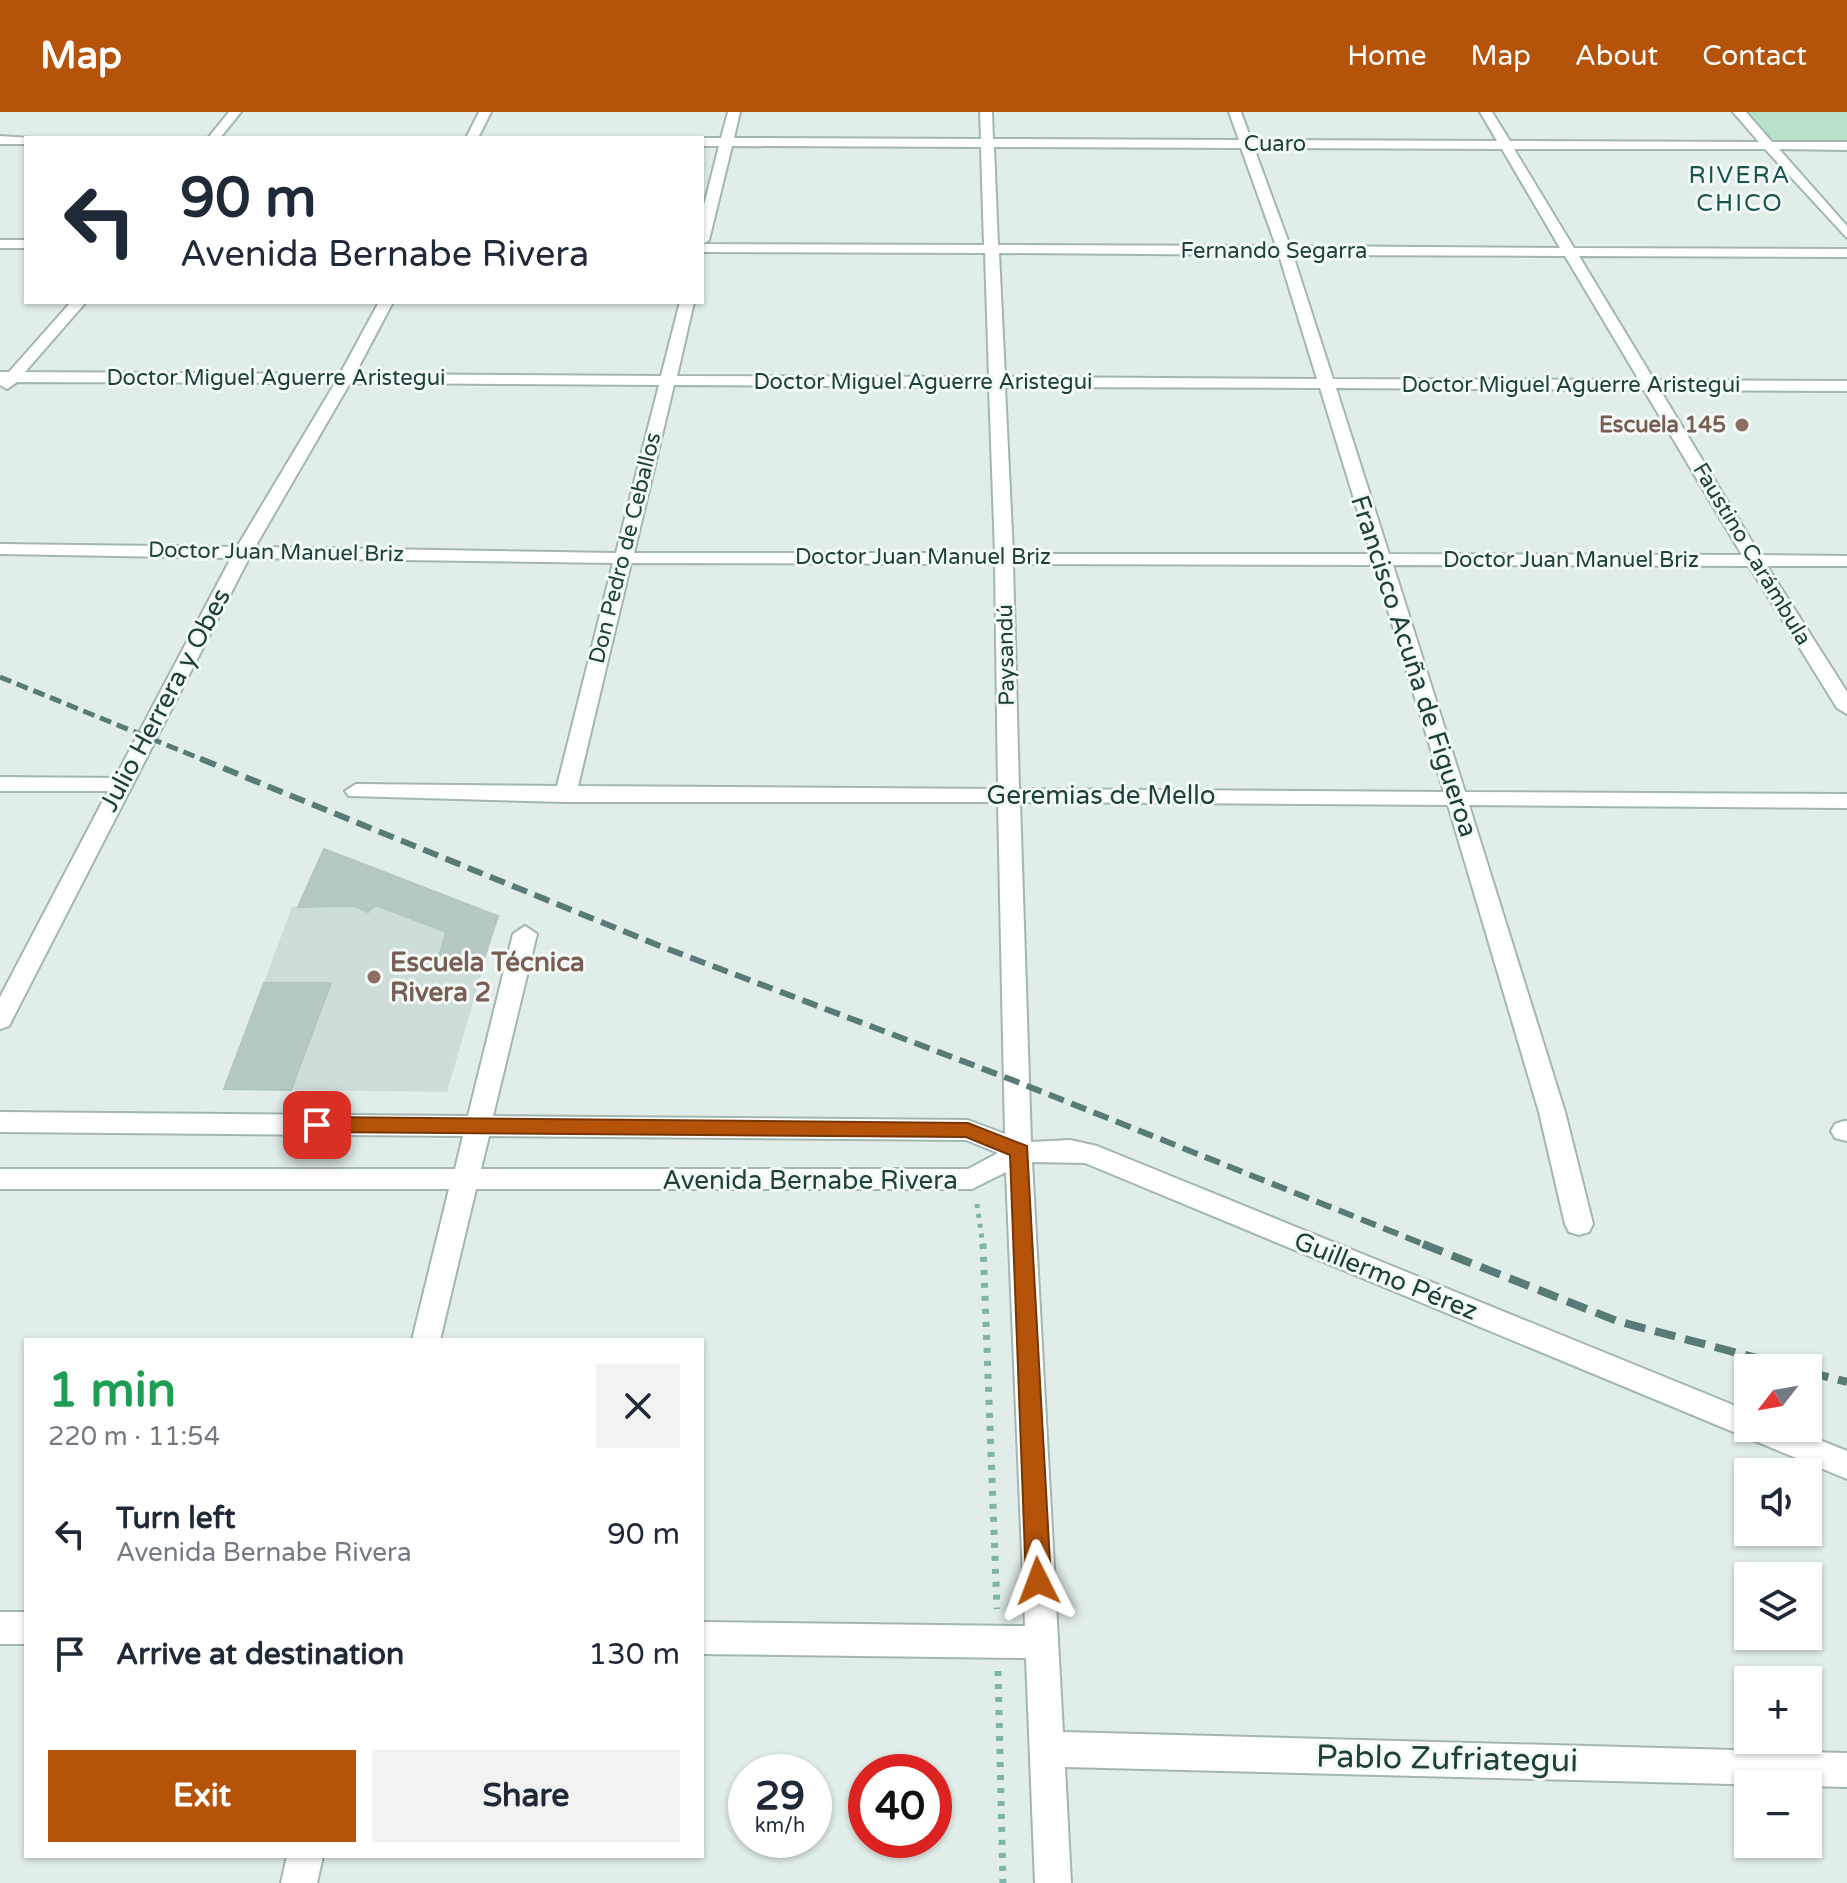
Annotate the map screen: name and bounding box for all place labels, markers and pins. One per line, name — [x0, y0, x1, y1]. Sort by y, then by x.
place label: Escuela 145 — [1599, 412, 1726, 438]
marker: Escuela 145 — [1733, 416, 1751, 434]
place label: Escuela Técnica Rivera 2 — [390, 947, 585, 1008]
marker: Escuela Técnica Rivera 2 — [365, 968, 383, 986]
pin — [283, 1091, 351, 1159]

